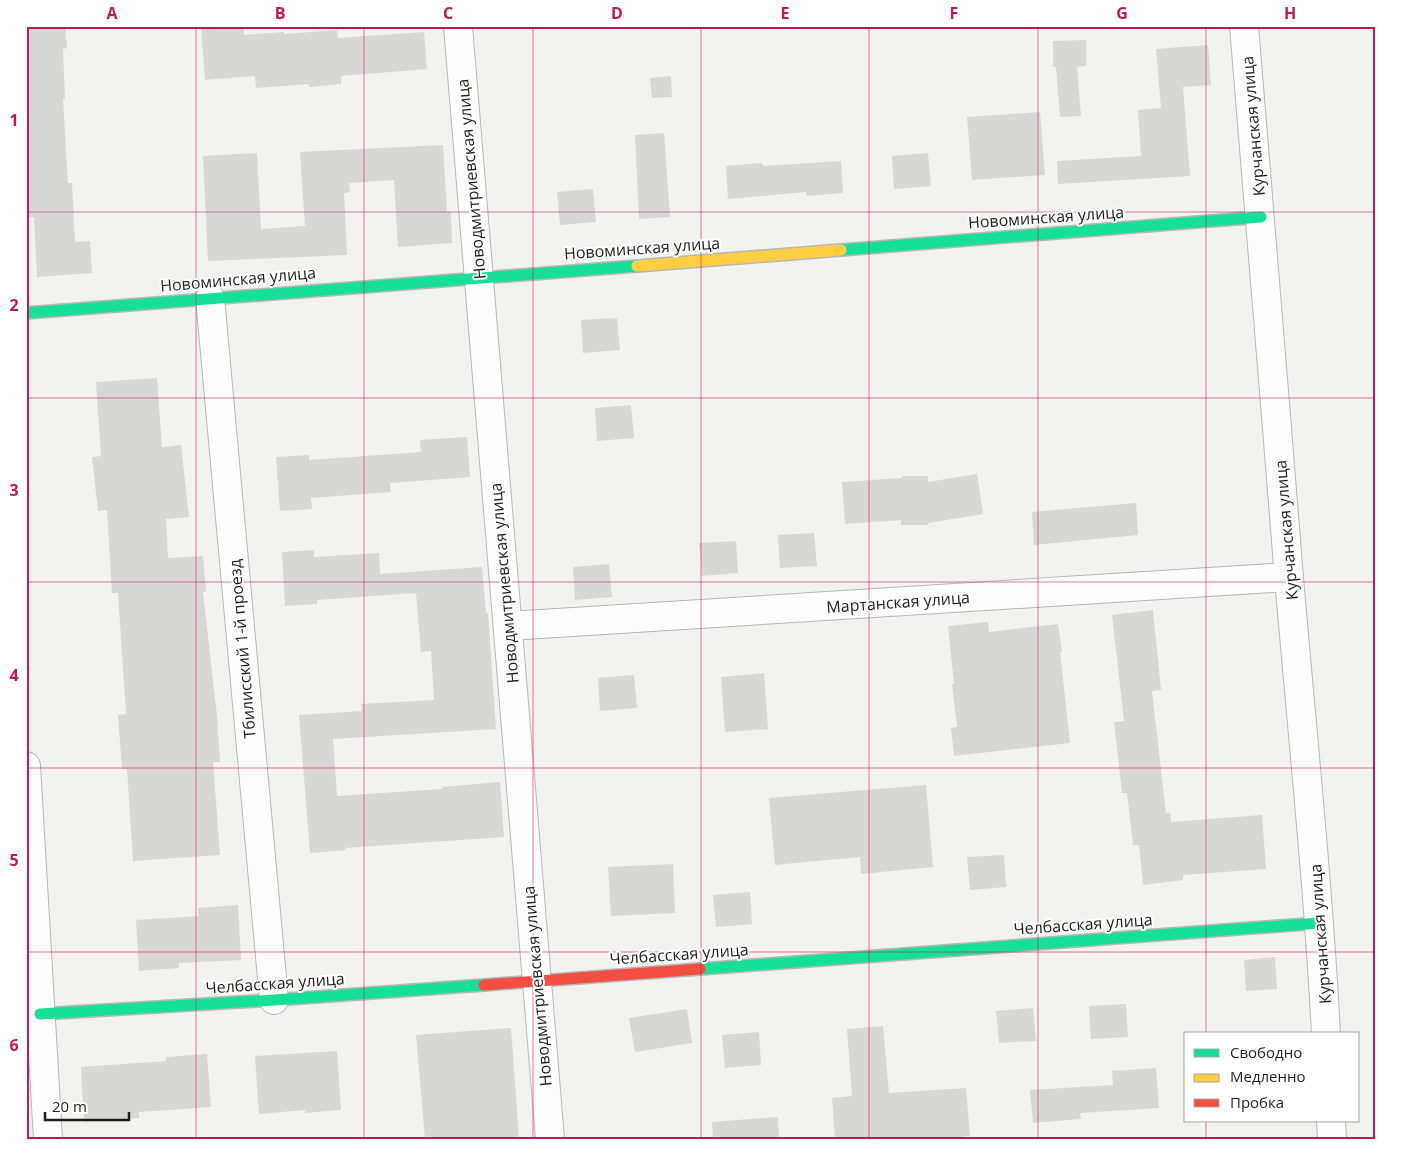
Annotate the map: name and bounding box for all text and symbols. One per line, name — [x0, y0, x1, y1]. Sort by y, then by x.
text: A — [106, 2, 118, 24]
text: B — [275, 2, 285, 24]
text: C — [443, 2, 453, 24]
text: D — [611, 2, 623, 24]
text: E — [781, 2, 790, 24]
text: F — [950, 2, 958, 24]
text: G — [1116, 2, 1128, 24]
text: H — [1284, 2, 1296, 24]
street label: Курчанская улица — [1236, 55, 1270, 197]
street label: Новодмитриевская улица — [451, 78, 491, 280]
text: 1 — [9, 109, 19, 131]
street label: Новоминская улица — [967, 201, 1125, 233]
street label: Новоминская улица — [563, 232, 721, 264]
street label: Новоминская улица — [159, 261, 317, 297]
text: 2 — [9, 294, 19, 316]
street label: Курчанская улица — [1269, 459, 1303, 601]
text: 3 — [9, 479, 19, 501]
street label: Новодмитриевская улица — [484, 482, 524, 684]
street label: Тбилисский 1-й проезд — [223, 558, 261, 740]
street label: Мартанская улица — [826, 586, 970, 618]
text: 4 — [9, 664, 19, 686]
text: 5 — [9, 849, 19, 871]
street label: Курчанская улица — [1304, 863, 1336, 1005]
street label: Новодмитриевская улица — [517, 885, 557, 1087]
street label: Челбасская улица — [1013, 908, 1153, 940]
street label: Челбасская улица — [609, 938, 749, 970]
street label: Челбасская улица — [205, 967, 345, 999]
legend — [1184, 1032, 1360, 1122]
text: 6 — [9, 1034, 19, 1056]
text: Свободно — [1230, 1042, 1302, 1062]
text: Медленно — [1230, 1066, 1306, 1086]
scale bar — [45, 1090, 129, 1122]
text: Пробка — [1230, 1092, 1284, 1112]
text: 20 m — [52, 1096, 87, 1116]

